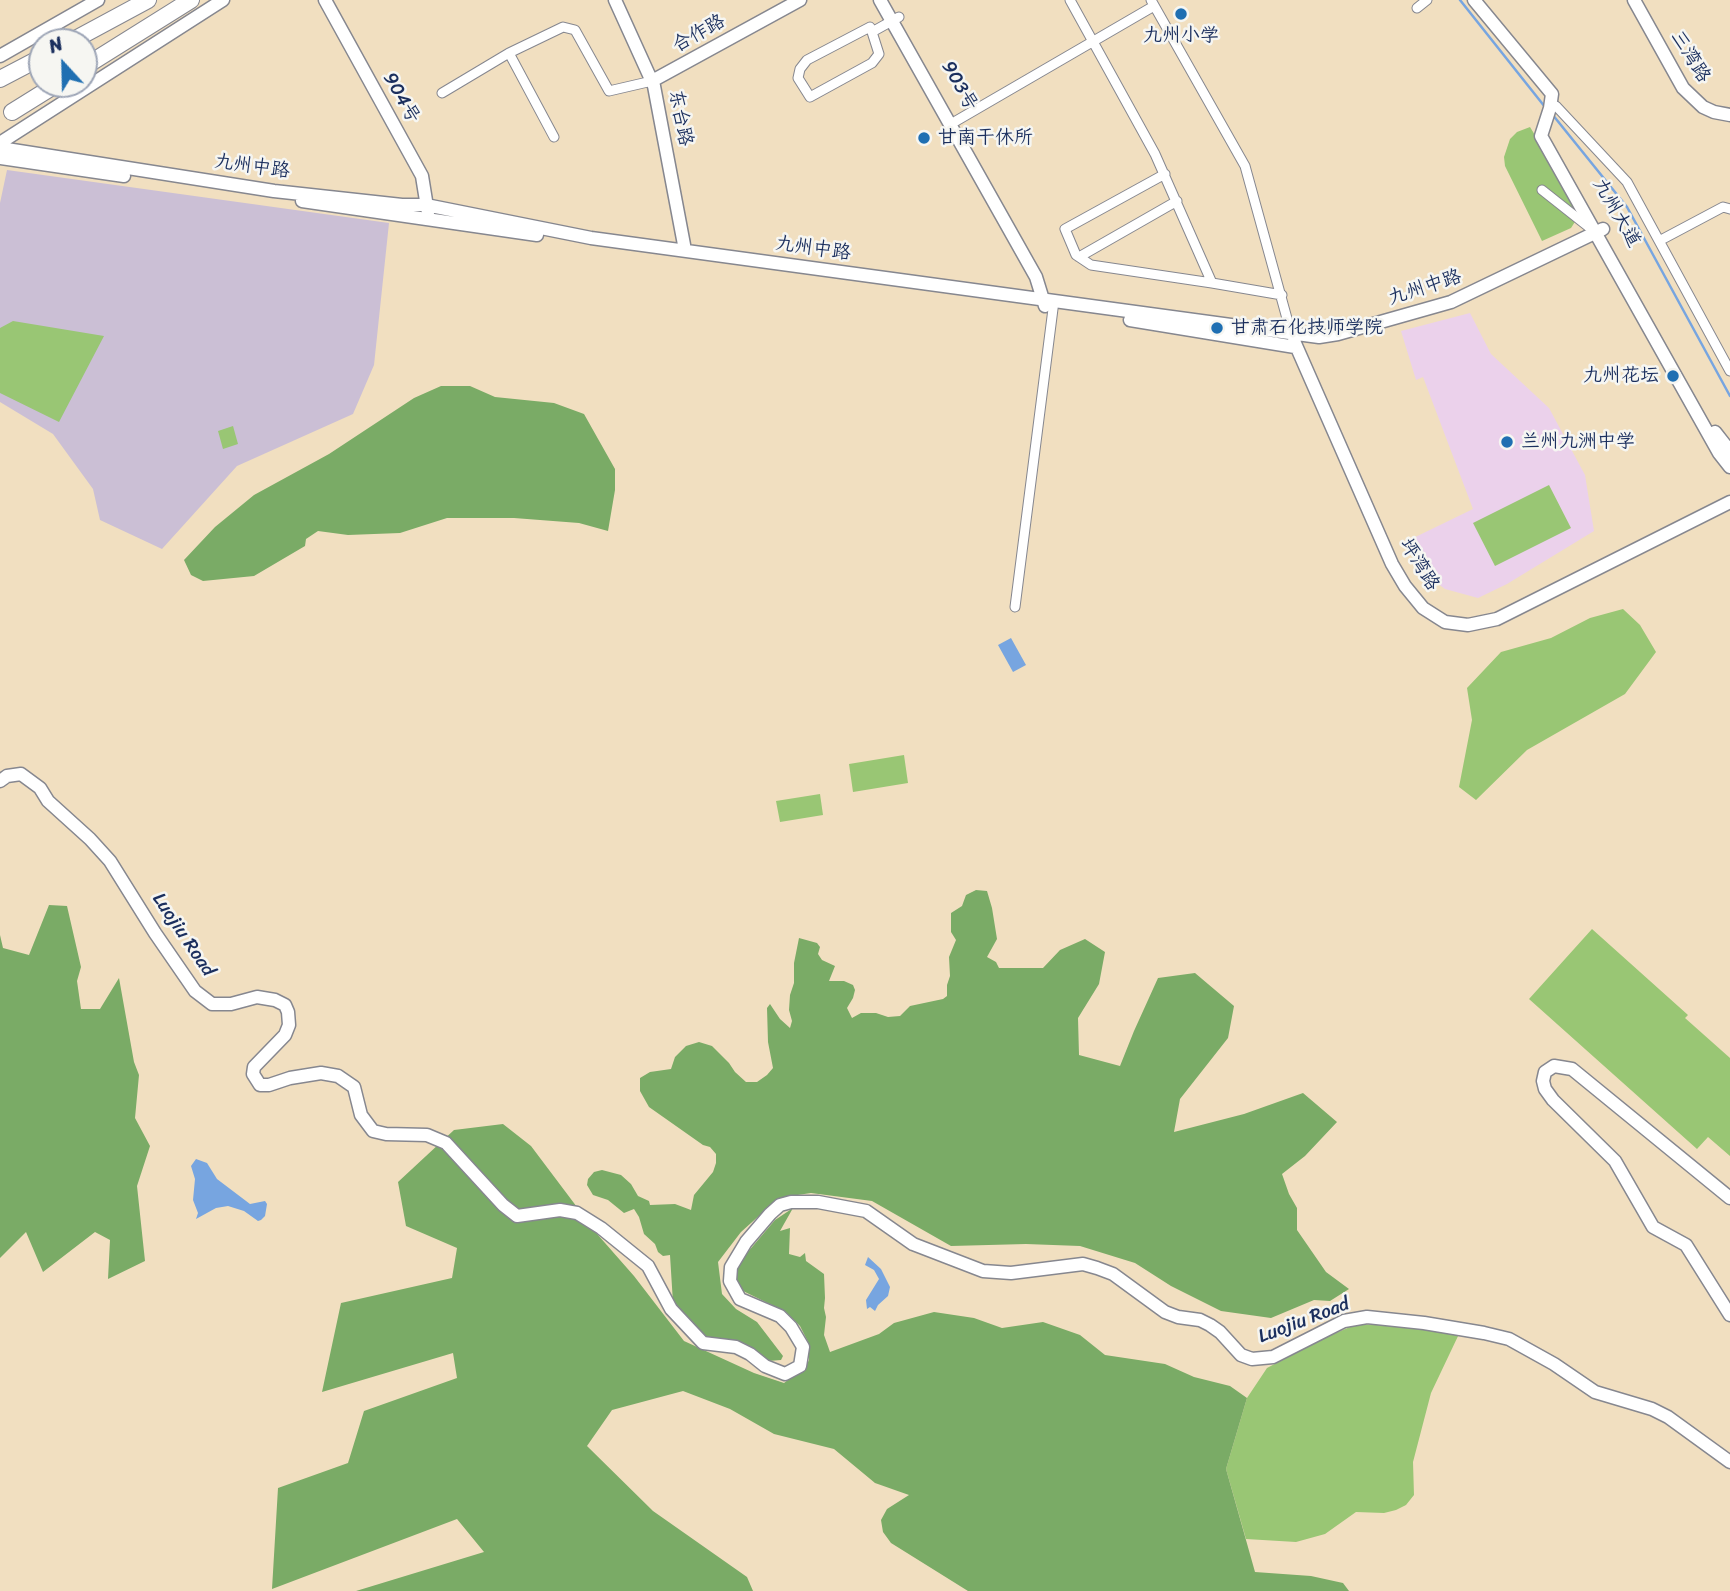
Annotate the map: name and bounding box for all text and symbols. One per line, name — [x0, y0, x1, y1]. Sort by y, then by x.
marker: 九州小学 — [1173, 6, 1189, 22]
street label: 合作路 — [669, 10, 729, 58]
place label: 九州小学 — [1143, 25, 1219, 47]
text: N — [43, 27, 68, 63]
street label: 三湾路 — [1665, 27, 1715, 87]
north arrow — [28, 28, 98, 98]
street label: 903号 — [936, 57, 982, 115]
street label: 904号 — [378, 69, 424, 127]
street label: 东台路 — [663, 88, 697, 148]
place label: 甘南干休所 — [938, 127, 1033, 149]
marker: 甘南干休所 — [916, 130, 932, 146]
street label: 九州中路 — [213, 150, 291, 184]
street label: 九州大道 — [1587, 174, 1645, 252]
street label: 九州中路 — [774, 232, 852, 266]
street label: 九州中路 — [1385, 265, 1465, 311]
place label: 甘肃石化技师学院 — [1231, 317, 1383, 339]
marker: 甘肃石化技师学院 — [1209, 320, 1225, 336]
place label: 九州花坛 — [1583, 365, 1659, 387]
marker: 九州花坛 — [1665, 368, 1681, 384]
place label: 兰州九洲中学 — [1521, 431, 1635, 453]
marker: 兰州九洲中学 — [1499, 434, 1515, 450]
street label: 坪湾路 — [1394, 535, 1444, 595]
street label: Luojiu Road — [147, 889, 219, 981]
street label: Luojiu Road — [1255, 1293, 1353, 1349]

